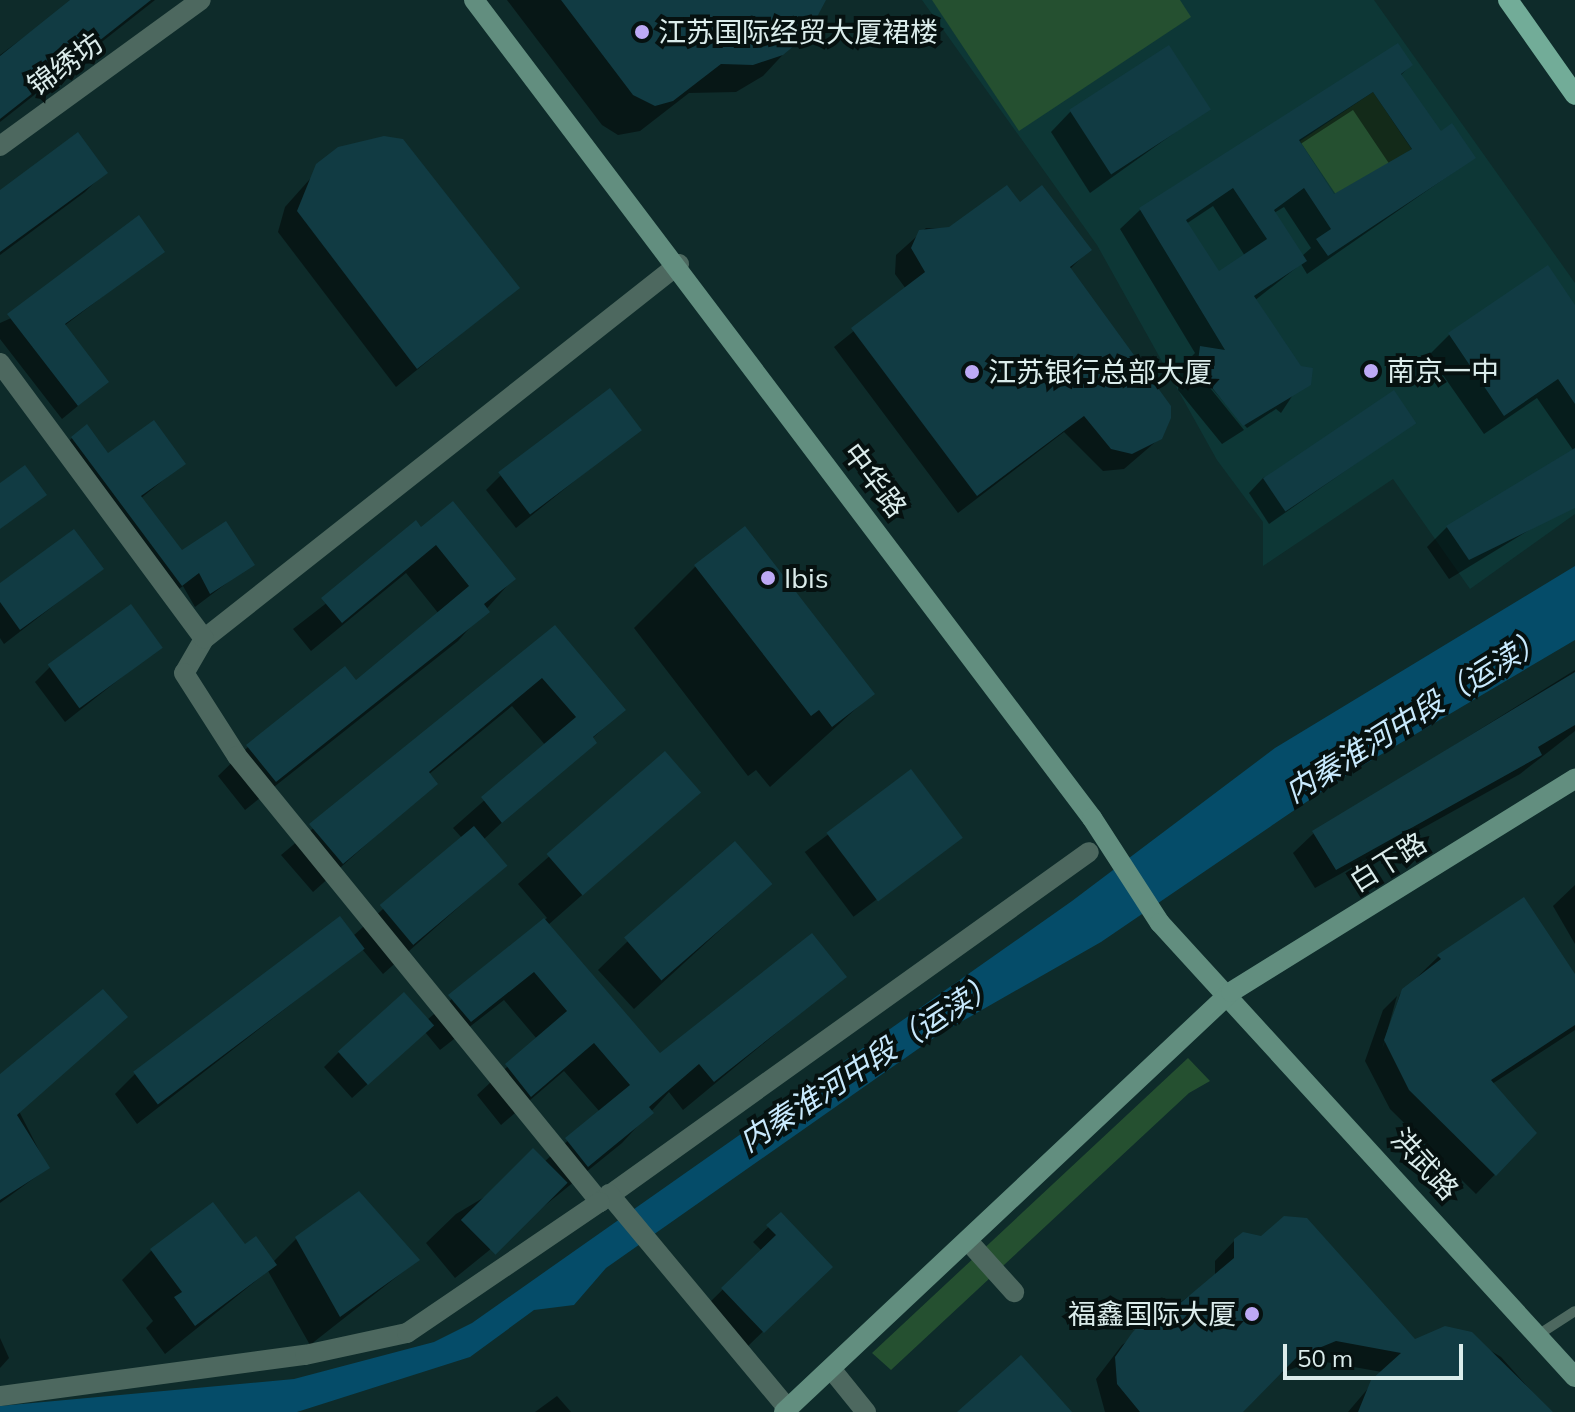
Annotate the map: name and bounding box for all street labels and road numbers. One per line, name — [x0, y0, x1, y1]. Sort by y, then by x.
street label: 锦绣坊 — [21, 26, 109, 102]
street label: 中华路 — [836, 436, 914, 524]
street label: 白下路 — [1343, 825, 1433, 899]
street label: 洪武路 — [1384, 1122, 1466, 1206]

